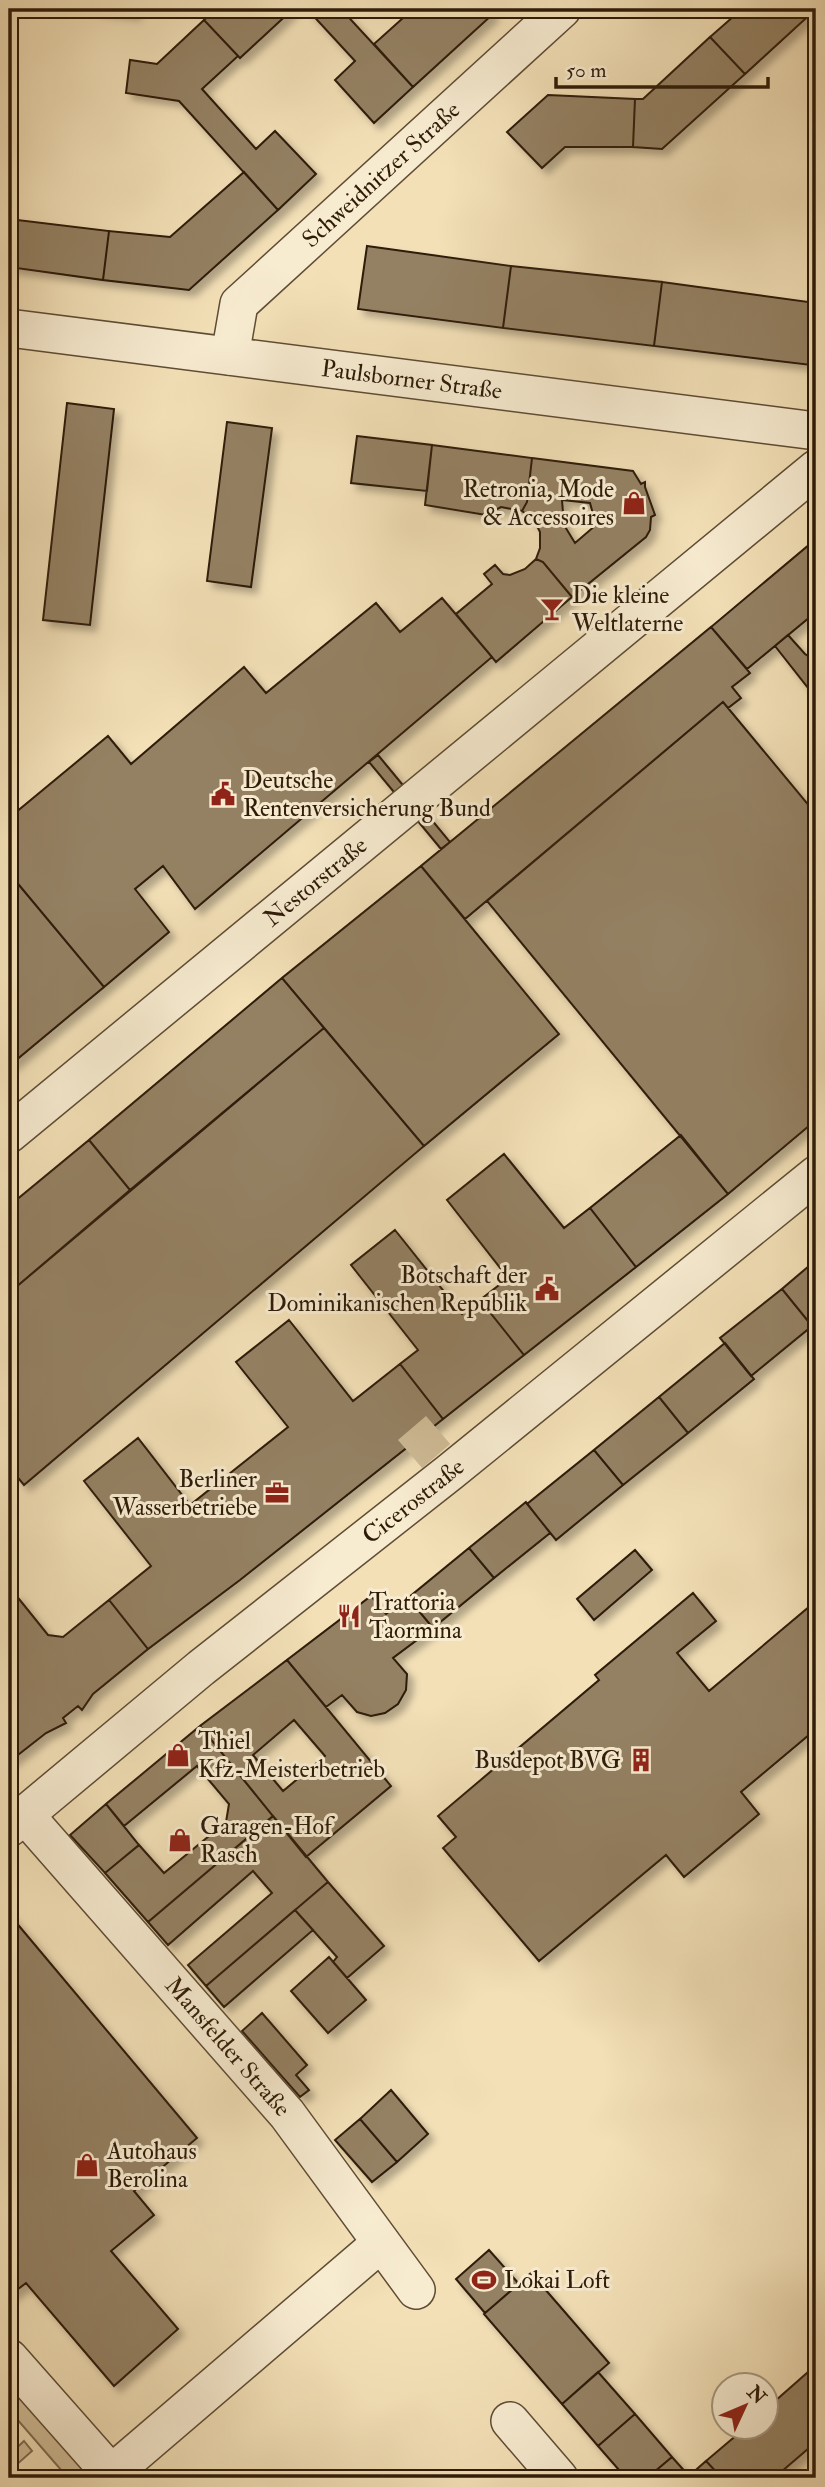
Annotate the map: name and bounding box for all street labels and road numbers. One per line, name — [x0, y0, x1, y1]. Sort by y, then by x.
street label: Schweidnitzer Straße — [296, 95, 467, 255]
street label: Paulsborner Straße — [320, 353, 504, 407]
street label: Nestorstraße — [257, 830, 374, 934]
street label: Cicerostraße — [356, 1452, 471, 1551]
street label: Mansfelder Straße — [158, 1971, 297, 2123]

